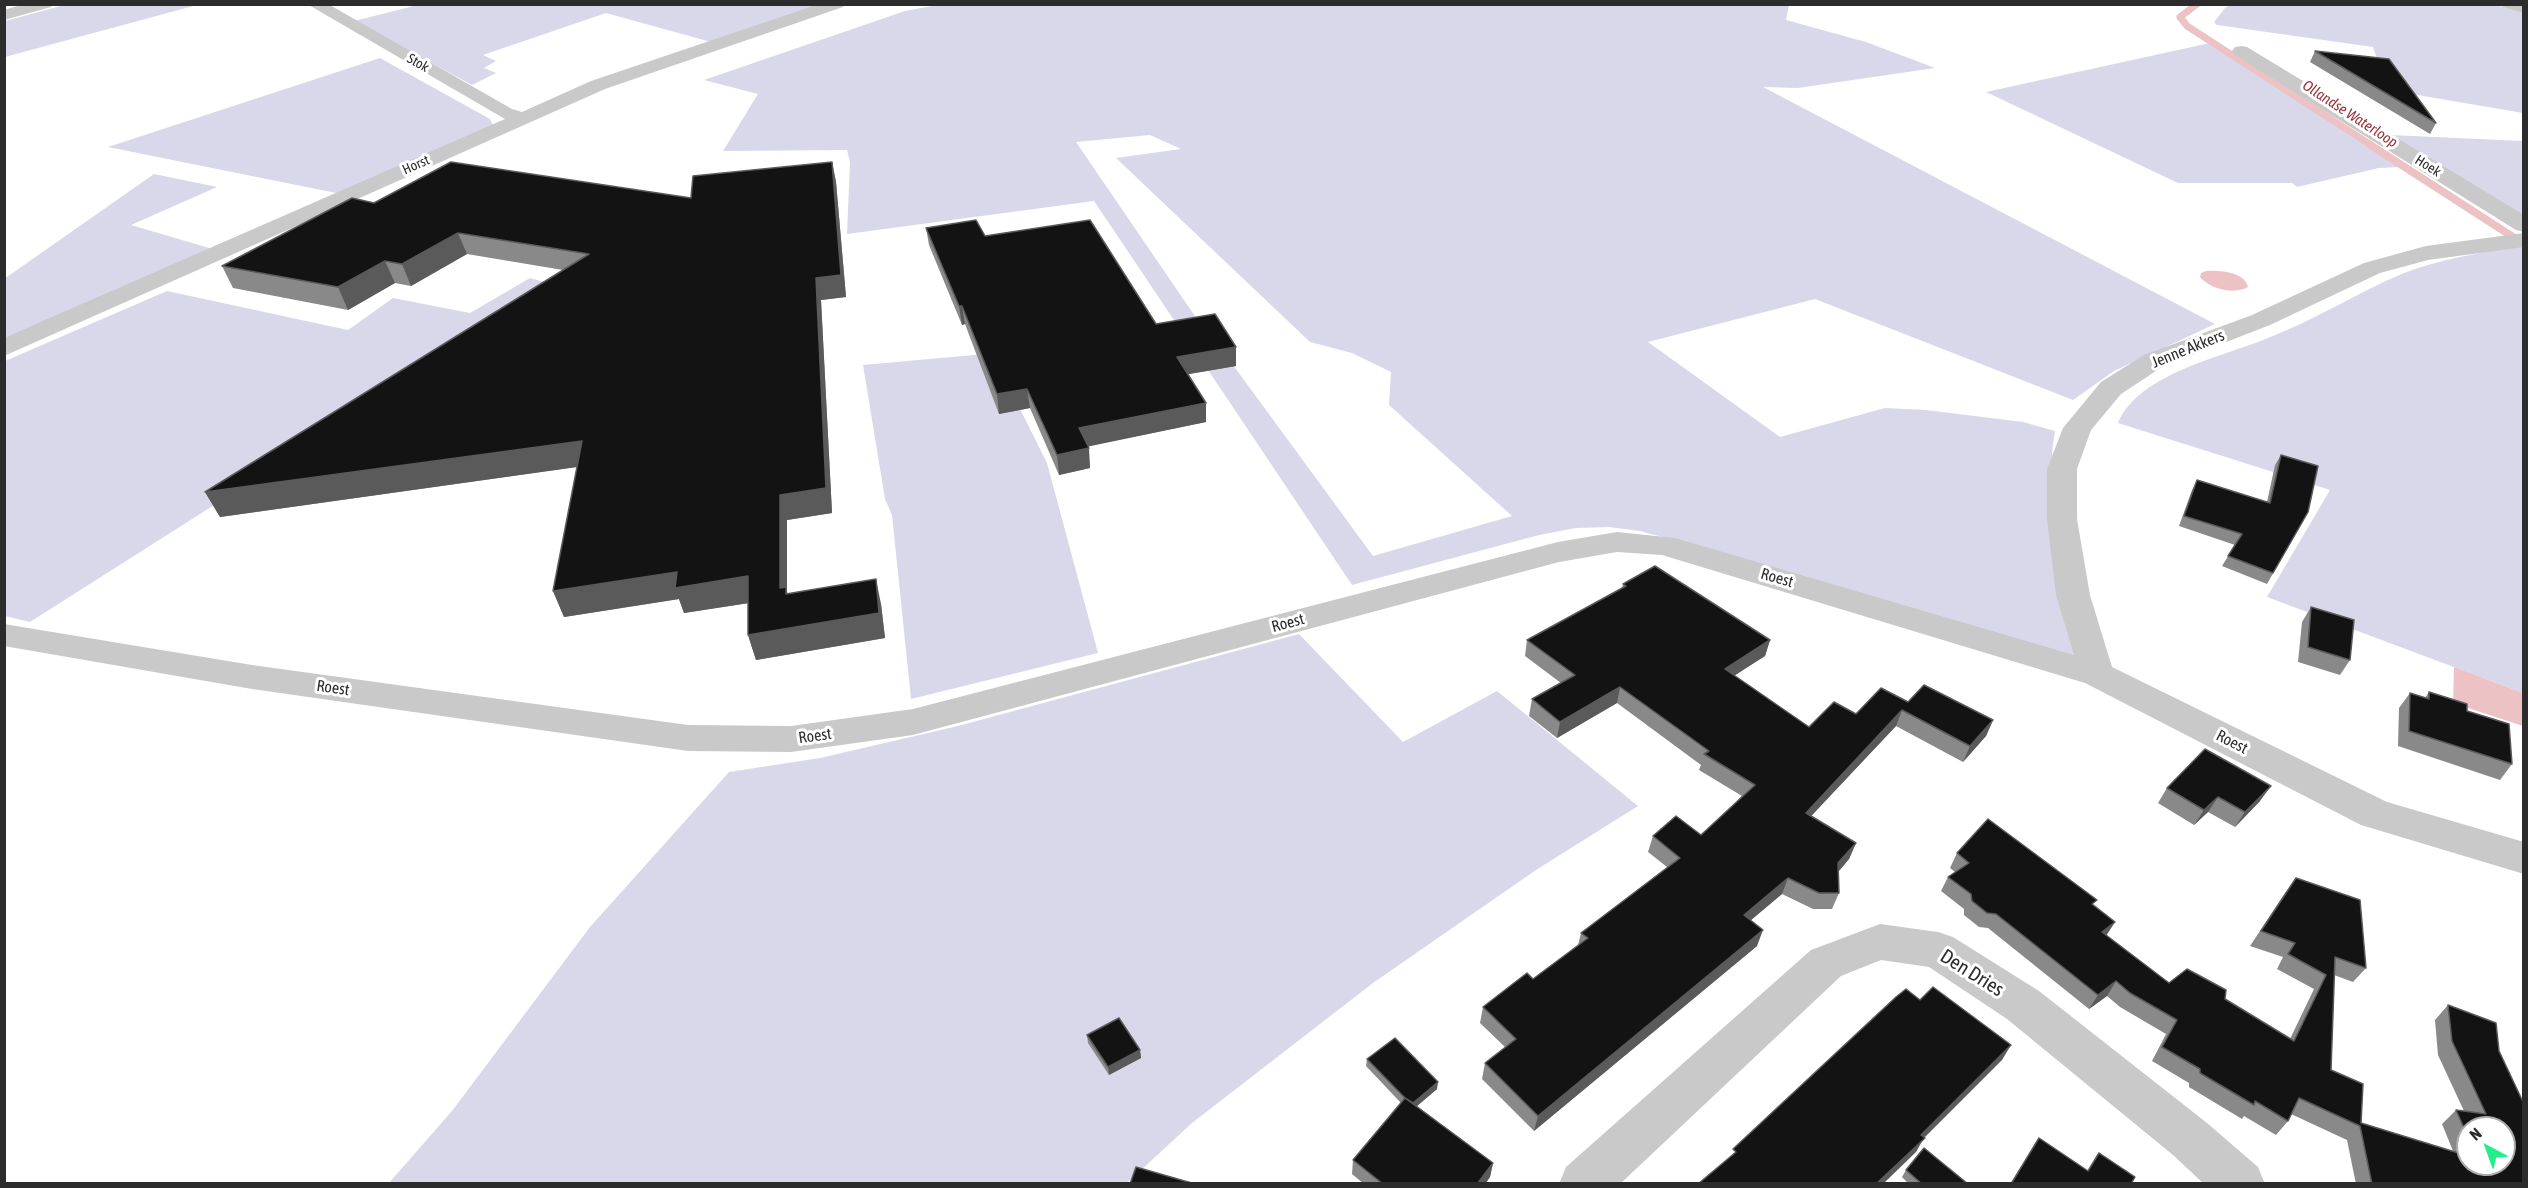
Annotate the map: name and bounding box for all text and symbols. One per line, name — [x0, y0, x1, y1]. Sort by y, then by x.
street label: Stok — [404, 50, 432, 76]
water label: Ollandse Waterloop — [2299, 77, 2401, 151]
street label: Horst — [400, 152, 432, 178]
street label: Hoek — [2412, 152, 2444, 180]
street label: Jenne Akkers — [2149, 326, 2227, 372]
street label: Roest — [1758, 564, 1796, 592]
street label: Roest — [1270, 609, 1306, 637]
street label: Roest — [315, 676, 351, 700]
street label: Roest — [797, 724, 833, 748]
street label: Roest — [2213, 726, 2251, 758]
street label: Den Dries — [1936, 944, 2008, 1002]
north arrow — [2456, 1116, 2516, 1176]
text: N — [2466, 1124, 2485, 1144]

